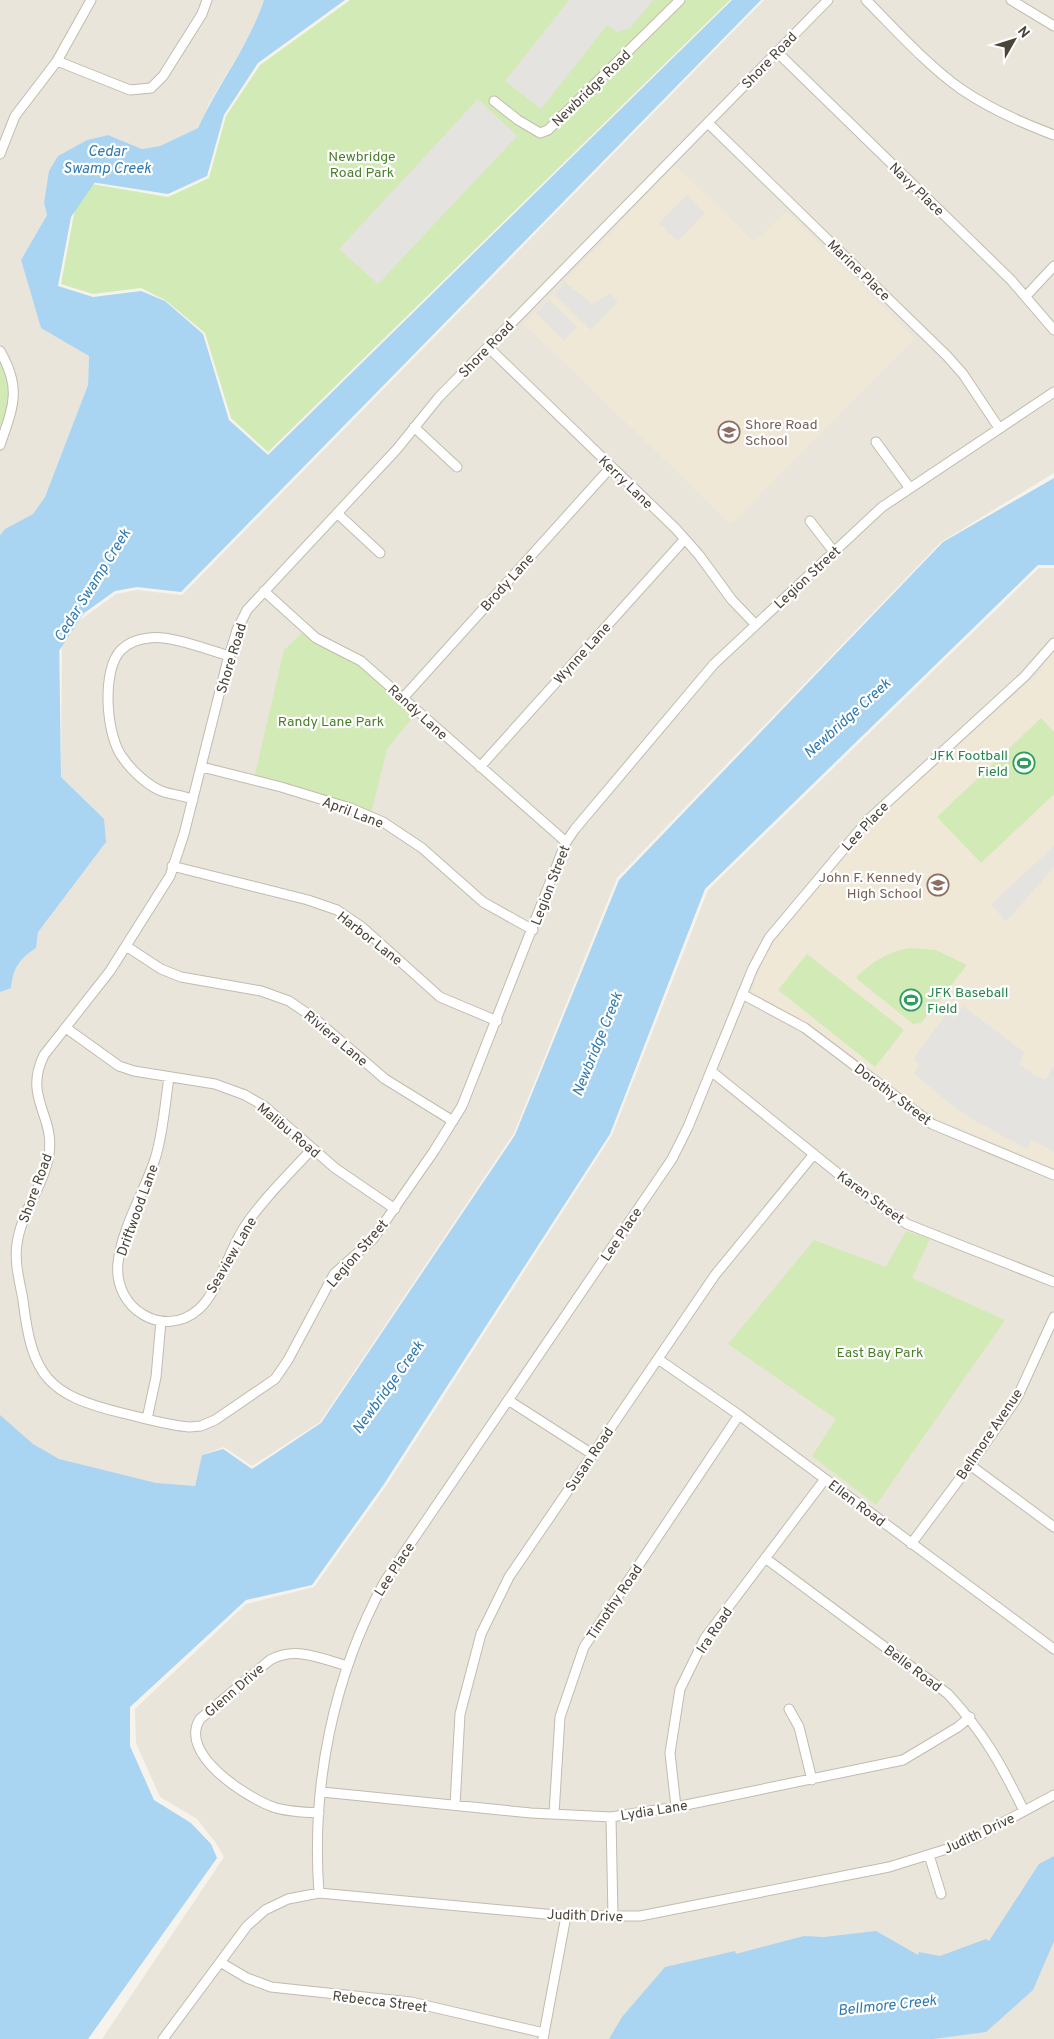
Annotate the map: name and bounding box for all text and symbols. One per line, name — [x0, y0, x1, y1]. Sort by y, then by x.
north arrow — [989, 15, 1039, 65]
text: N — [1013, 24, 1033, 42]
street label: Shore Road — [739, 29, 801, 93]
street label: Newbridge Road — [549, 47, 635, 131]
water label: Cedar Swamp Creek — [63, 143, 151, 179]
park label: Newbridge Road Park — [328, 149, 396, 182]
street label: Navy Place — [885, 160, 947, 220]
street label: Marine Place — [823, 237, 893, 305]
street label: Shore Road — [456, 318, 518, 382]
place label: Shore Road School — [745, 417, 818, 450]
school or university icon: Shore Road School — [717, 420, 741, 444]
street label: Kerry Lane — [594, 453, 656, 513]
water label: Cedar Swamp Creek — [51, 525, 136, 646]
street label: Legion Street — [771, 543, 845, 613]
street label: Brody Lane — [478, 551, 538, 615]
street label: Wynne Lane — [551, 620, 615, 688]
street label: Shore Road — [214, 621, 251, 696]
water label: Newbridge Creek — [801, 675, 896, 763]
street label: Randy Lane — [384, 682, 450, 744]
park label: Randy Lane Park — [278, 714, 384, 731]
place label: JFK Football Field — [930, 748, 1008, 781]
sports icon: JFK Football Field — [1012, 751, 1036, 775]
street label: April Lane — [319, 794, 385, 833]
street label: Lee Place — [839, 799, 893, 855]
street label: Legion Street — [528, 843, 574, 928]
place label: John F. Kennedy High School — [818, 870, 922, 903]
school or university icon: John F. Kennedy High School — [926, 873, 950, 897]
street label: Harbor Lane — [333, 909, 405, 970]
place label: JFK Baseball Field — [927, 985, 1008, 1018]
sports icon: JFK Baseball Field — [899, 988, 923, 1012]
water label: Newbridge Creek — [569, 989, 628, 1099]
street label: Riviera Lane — [300, 1008, 370, 1071]
street label: Dorothy Street — [850, 1061, 934, 1130]
street label: Malibu Road — [253, 1100, 323, 1162]
street label: Shore Road — [16, 1152, 57, 1226]
street label: Driftwood Lane — [114, 1162, 163, 1259]
street label: Karen Street — [833, 1168, 907, 1228]
street label: Lee Place — [598, 1205, 646, 1265]
street label: Seaview Lane — [204, 1215, 261, 1297]
street label: Legion Street — [324, 1217, 392, 1291]
water label: Newbridge Creek — [349, 1337, 430, 1438]
park label: East Bay Park — [837, 1345, 923, 1362]
street label: Bellmore Avenue — [954, 1386, 1027, 1484]
street label: Susan Road — [563, 1424, 618, 1495]
street label: Ellen Road — [824, 1477, 888, 1531]
street label: Lee Place — [371, 1540, 419, 1600]
street label: Timothy Road — [584, 1562, 647, 1644]
street label: Ira Road — [694, 1604, 737, 1657]
street label: Belle Road — [880, 1642, 944, 1696]
street label: Glenn Drive — [202, 1661, 268, 1722]
street label: Lydia Lane — [619, 1798, 689, 1825]
street label: Judith Drive — [941, 1811, 1018, 1858]
street label: Judith Drive — [547, 1907, 623, 1926]
street label: Rebecca Street — [331, 1988, 428, 2017]
water label: Bellmore Creek — [837, 1992, 938, 2021]

